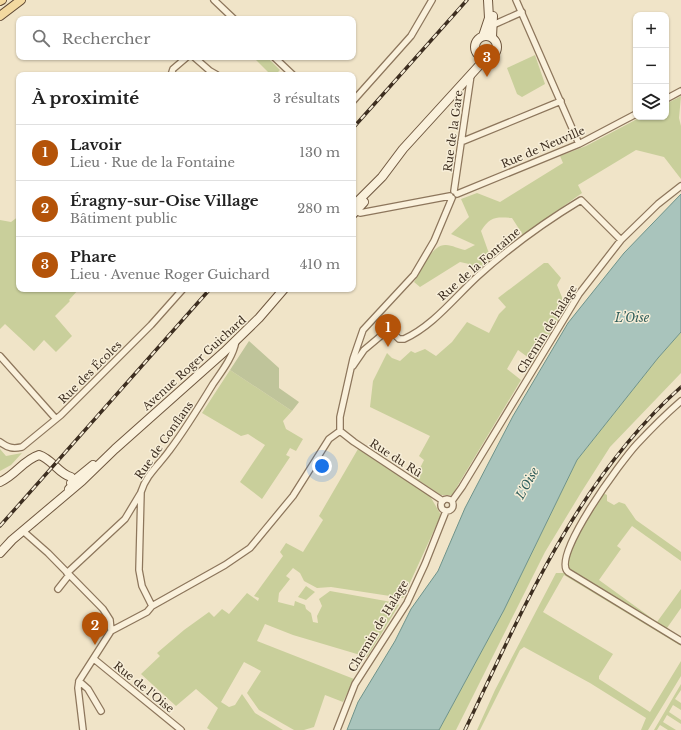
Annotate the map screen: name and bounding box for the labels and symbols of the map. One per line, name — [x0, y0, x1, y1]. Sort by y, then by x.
pin: 3 — [474, 44, 500, 77]
street label: Rue de la Gare — [440, 89, 466, 173]
street label: Rue de Neuville — [499, 123, 587, 171]
street label: Rue de la Fontaine — [435, 224, 523, 304]
street label: Chemin de halage — [514, 282, 580, 376]
water label: L’Oise — [614, 310, 650, 325]
street label: Avenue Roger Guichard — [139, 312, 249, 414]
pin: 1 — [375, 314, 401, 347]
street label: Rue des Écoles — [56, 338, 124, 406]
street label: Rue de Conflans — [132, 398, 196, 482]
street label: Rue du Rû — [367, 436, 425, 480]
your location — [312, 456, 332, 476]
water label: L'Oise — [512, 464, 542, 502]
street label: Chemin de Halage — [345, 578, 411, 674]
pin: 2 — [82, 612, 108, 645]
street label: Rue de l'Oise — [111, 658, 177, 716]

